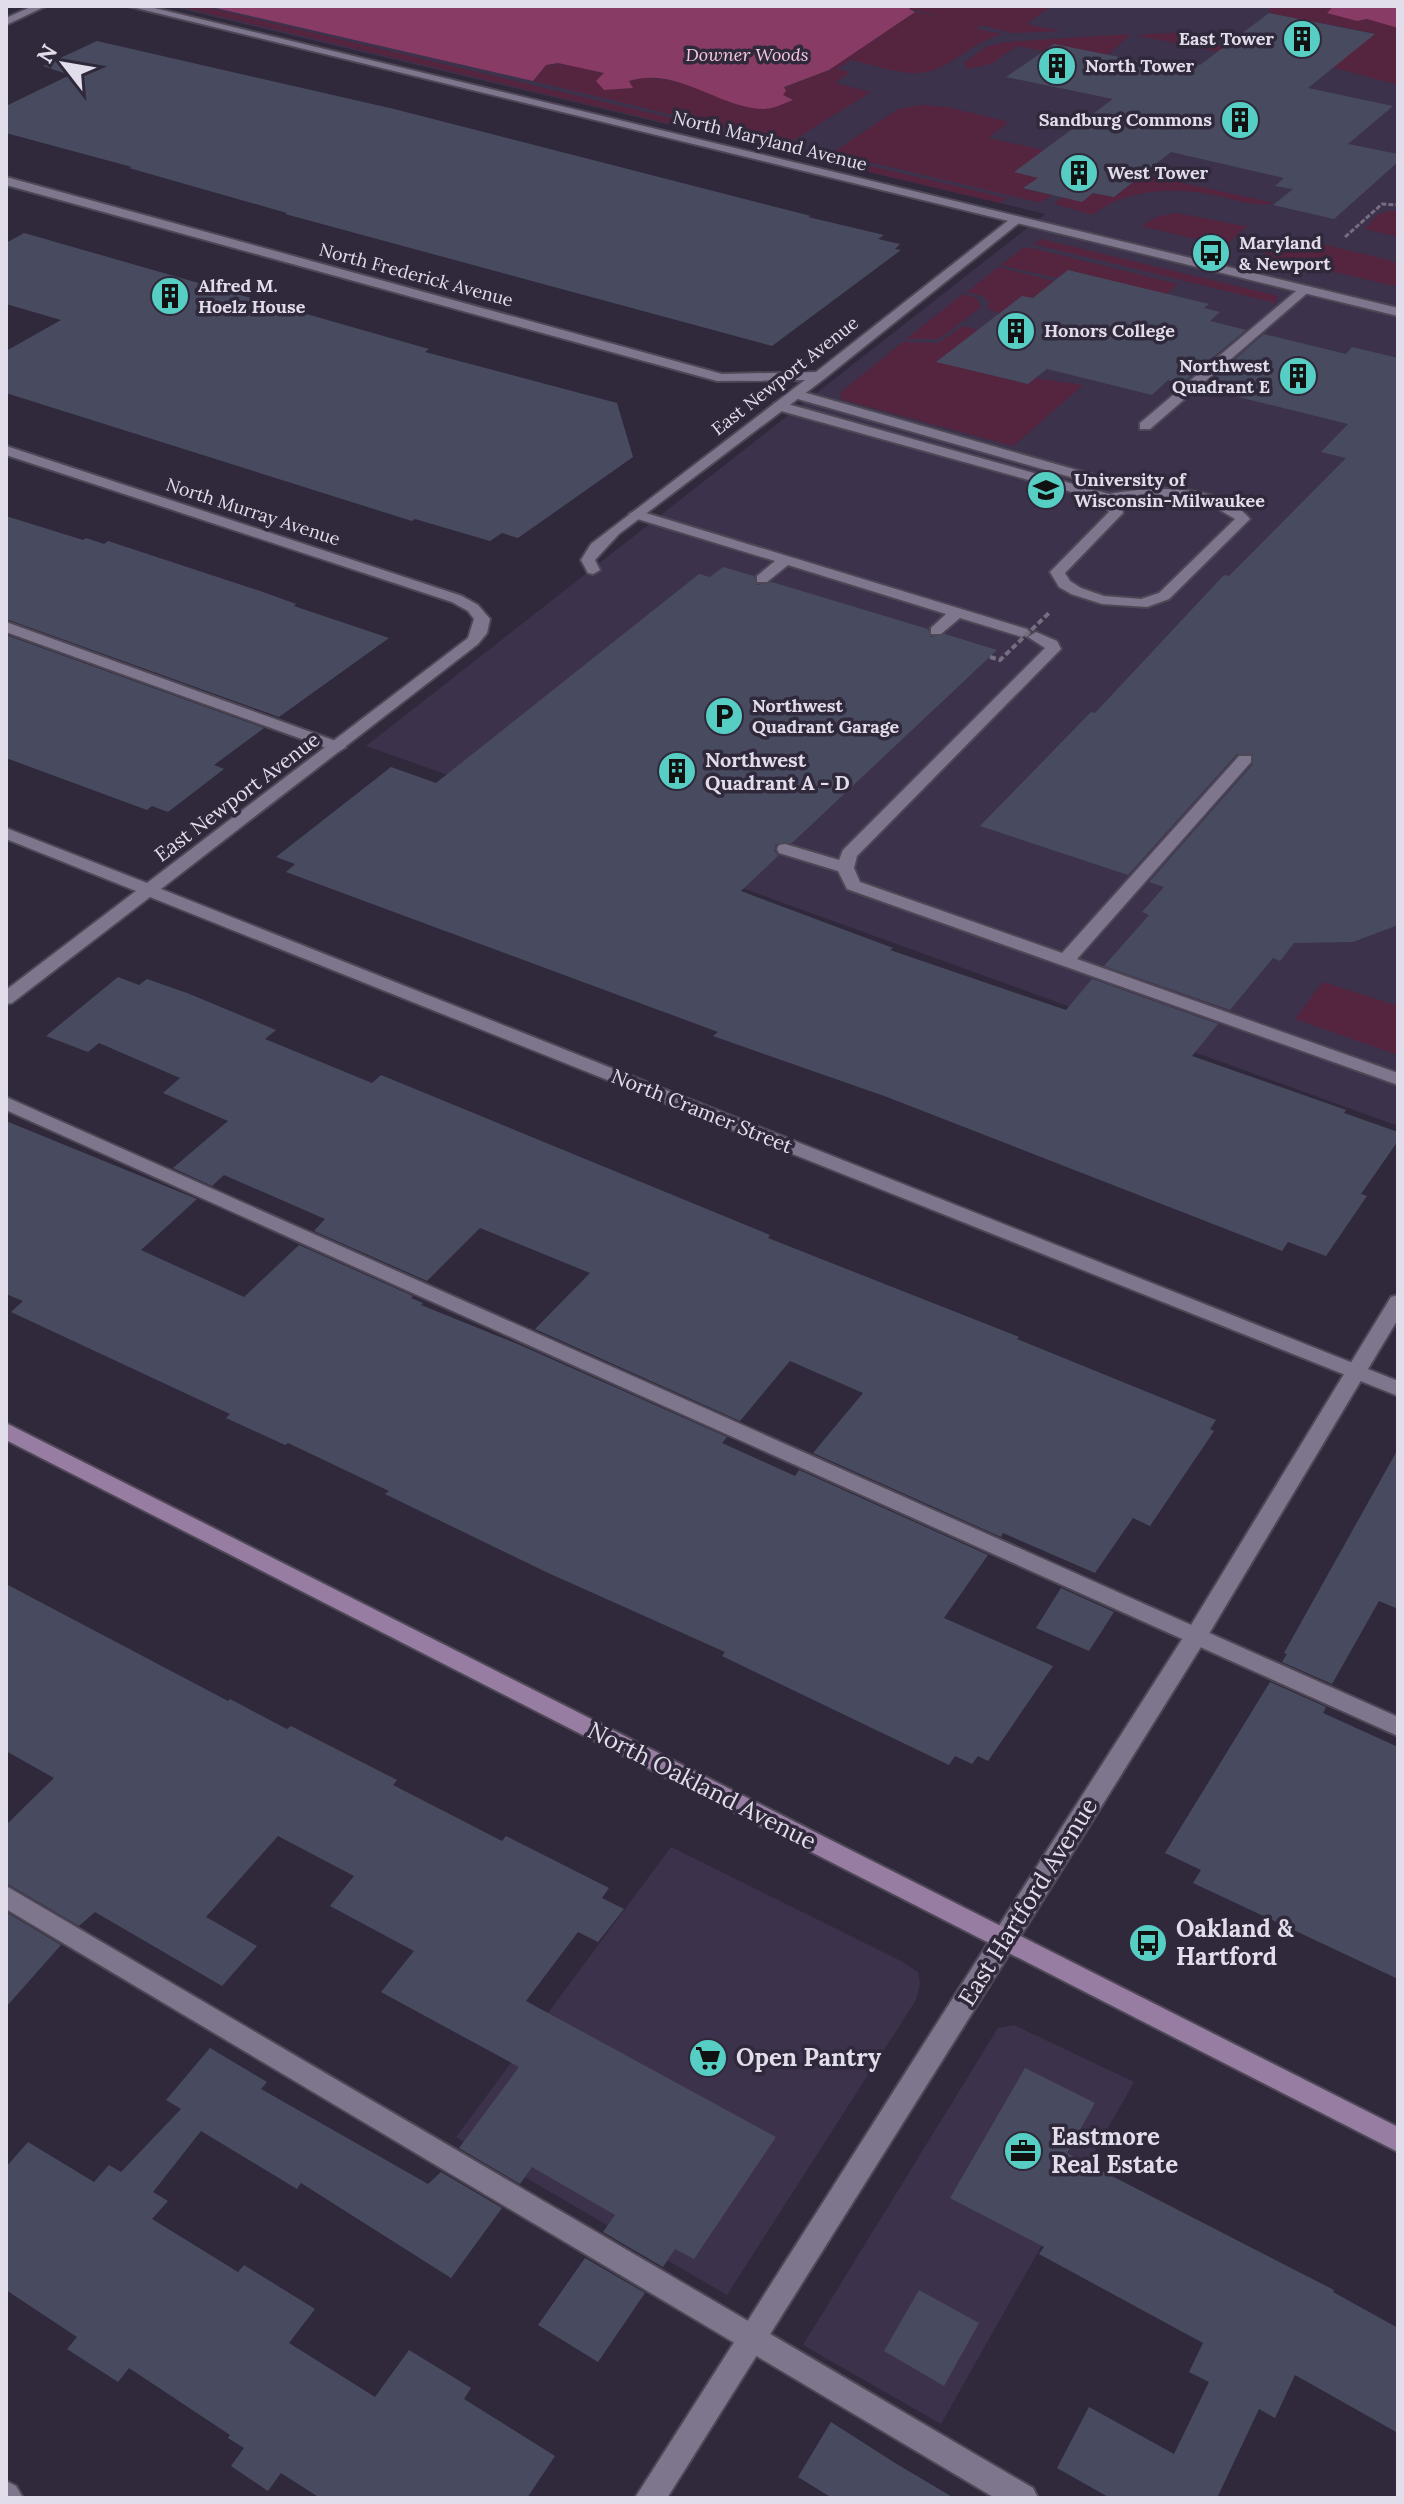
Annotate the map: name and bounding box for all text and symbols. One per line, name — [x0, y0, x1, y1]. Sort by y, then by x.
building icon: East Tower — [1281, 18, 1323, 60]
north arrow — [24, 24, 104, 104]
place label: East Tower — [1179, 27, 1274, 50]
text: N — [30, 39, 63, 68]
park label: Downer Woods — [686, 43, 808, 66]
building icon: North Tower — [1036, 45, 1078, 87]
place label: North Tower — [1085, 54, 1195, 77]
building icon: Sandburg Commons — [1219, 99, 1261, 141]
street label: North Maryland Avenue — [671, 105, 870, 176]
place label: Sandburg Commons — [1039, 108, 1212, 131]
building icon: West Tower — [1058, 152, 1100, 194]
place label: West Tower — [1107, 161, 1209, 184]
place label: Maryland & Newport — [1239, 231, 1331, 275]
bus stop icon: Maryland & Newport — [1190, 232, 1232, 274]
street label: North Frederick Avenue — [317, 238, 516, 312]
place label: Alfred M. Hoelz House — [198, 274, 306, 318]
building icon: Alfred M. Hoelz House — [149, 275, 191, 317]
building icon: Honors College — [995, 310, 1037, 352]
street label: East Newport Avenue — [707, 311, 863, 440]
place label: Honors College — [1044, 319, 1175, 342]
place label: Northwest Quadrant E — [1172, 354, 1271, 398]
building icon: Northwest Quadrant E — [1277, 355, 1319, 397]
place label: University of Wisconsin-Milwaukee — [1074, 468, 1265, 512]
school or university icon: University of Wisconsin-Milwaukee — [1025, 469, 1067, 511]
street label: North Murray Avenue — [163, 473, 343, 551]
place label: Northwest Quadrant Garage — [752, 694, 900, 738]
parking icon: Northwest Quadrant Garage — [703, 695, 745, 737]
street label: East Newport Avenue — [149, 726, 324, 867]
place label: Northwest Quadrant A - D — [705, 747, 850, 795]
building icon: Northwest Quadrant A - D — [656, 750, 698, 792]
street label: North Cramer Street — [608, 1063, 796, 1158]
street label: North Oakland Avenue — [583, 1714, 822, 1857]
street label: East Hartford Avenue — [951, 1792, 1104, 2011]
place label: Oakland & Hartford — [1176, 1913, 1294, 1972]
bus stop icon: Oakland & Hartford — [1127, 1922, 1169, 1964]
supermarket icon: Open Pantry — [687, 2037, 729, 2079]
place label: Open Pantry — [736, 2042, 882, 2073]
place label: Eastmore Real Estate — [1051, 2121, 1178, 2180]
office icon: Eastmore Real Estate — [1002, 2130, 1044, 2172]

